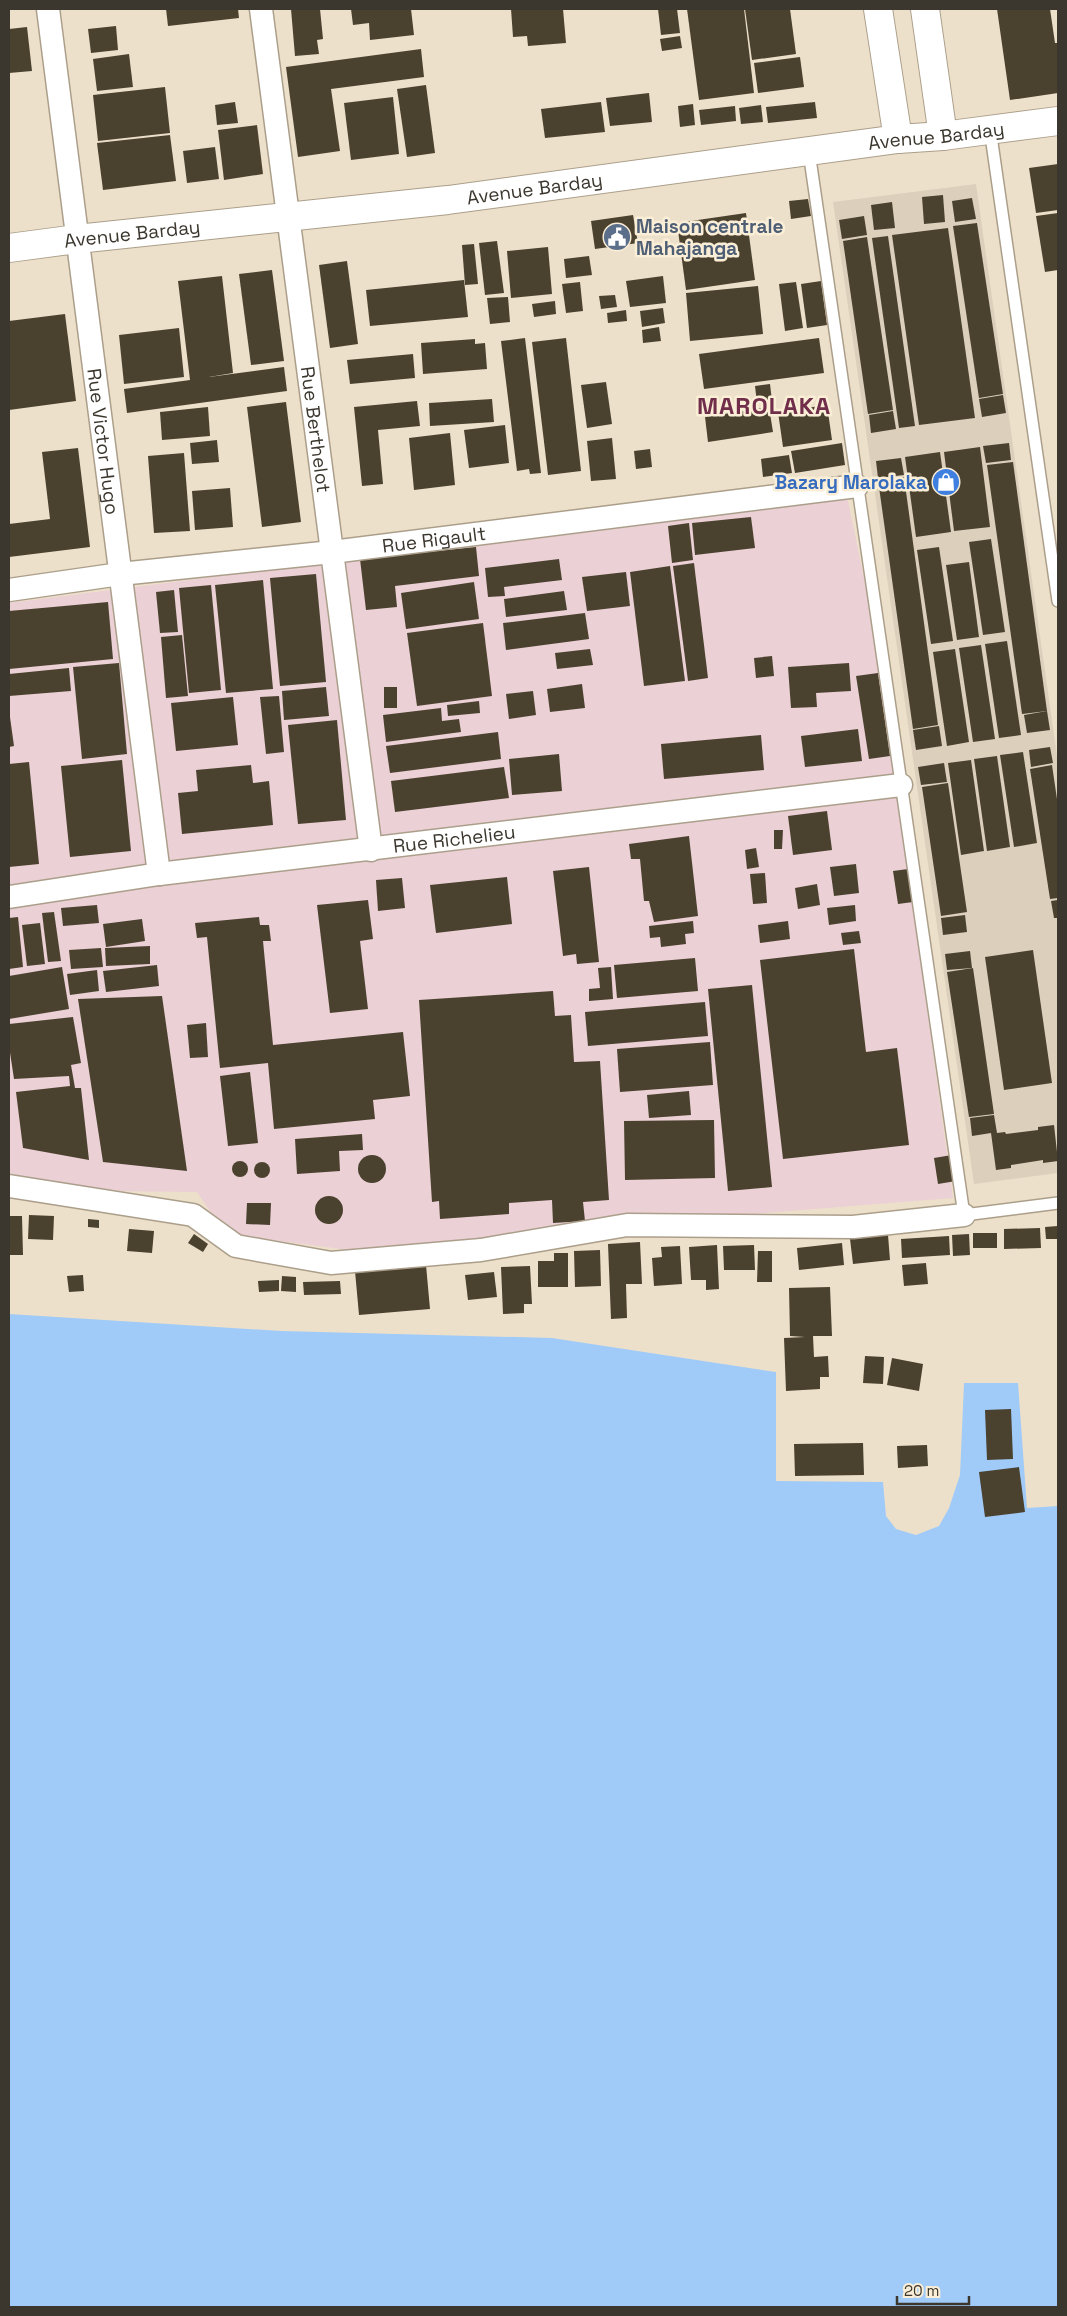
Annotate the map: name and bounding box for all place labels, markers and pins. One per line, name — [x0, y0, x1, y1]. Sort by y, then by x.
place label: Maison centrale Mahajanga — [636, 214, 783, 261]
public building icon: Maison centrale Mahajanga — [602, 222, 632, 252]
shop icon: Bazary Marolaka — [931, 467, 961, 497]
place label: Bazary Marolaka — [774, 470, 927, 495]

